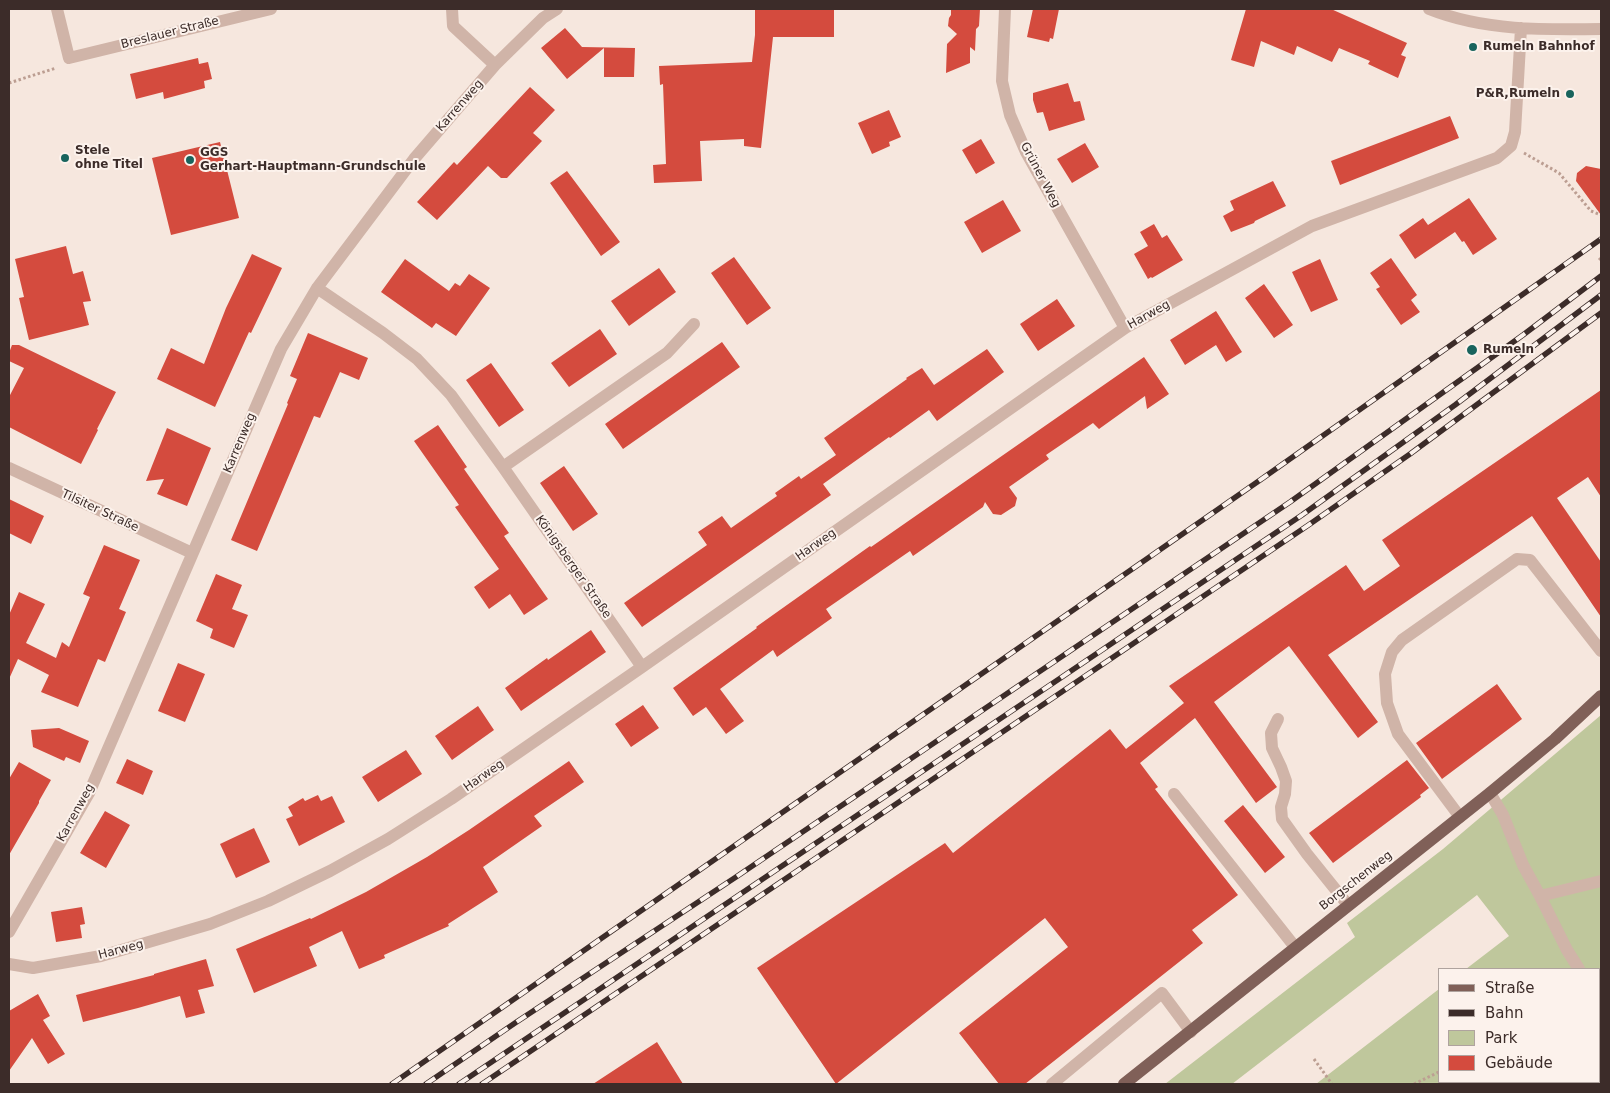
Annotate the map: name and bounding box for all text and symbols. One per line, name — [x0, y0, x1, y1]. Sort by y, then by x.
street label: Breslauer Straße — [119, 14, 221, 52]
place label: Rumeln Bahnhof — [1483, 40, 1595, 54]
marker: Rumeln Bahnhof — [1467, 41, 1479, 53]
street label: Karrenweg — [434, 77, 486, 135]
place label: P&R,Rumeln — [1476, 87, 1560, 101]
marker: P&R,Rumeln — [1564, 88, 1576, 100]
street label: Grüner Weg — [1017, 140, 1063, 210]
place label: Stele ohne Titel — [75, 144, 143, 172]
place label: GGS Gerhart-Hauptmann-Grundschule — [200, 146, 426, 174]
marker: Stele ohne Titel — [59, 152, 71, 164]
marker: GGS Gerhart-Hauptmann-Grundschule — [184, 154, 196, 166]
street label: Harweg — [1125, 298, 1173, 332]
marker: Rumeln — [1465, 343, 1479, 357]
place label: Rumeln — [1483, 343, 1534, 357]
street label: Karrenweg — [221, 411, 259, 475]
street label: Tilsiter Straße — [59, 487, 141, 535]
street label: Königsberger Straße — [532, 513, 614, 621]
street label: Harweg — [793, 526, 839, 564]
street label: Harweg — [461, 757, 507, 795]
street label: Karrenweg — [54, 781, 98, 845]
street label: Borgschenweg — [1317, 848, 1395, 914]
street label: Harweg — [97, 937, 145, 963]
legend — [1438, 968, 1600, 1083]
text: Straße — [1485, 979, 1534, 997]
text: Bahn — [1485, 1004, 1524, 1022]
text: Park — [1485, 1029, 1517, 1047]
text: Gebäude — [1485, 1054, 1553, 1072]

